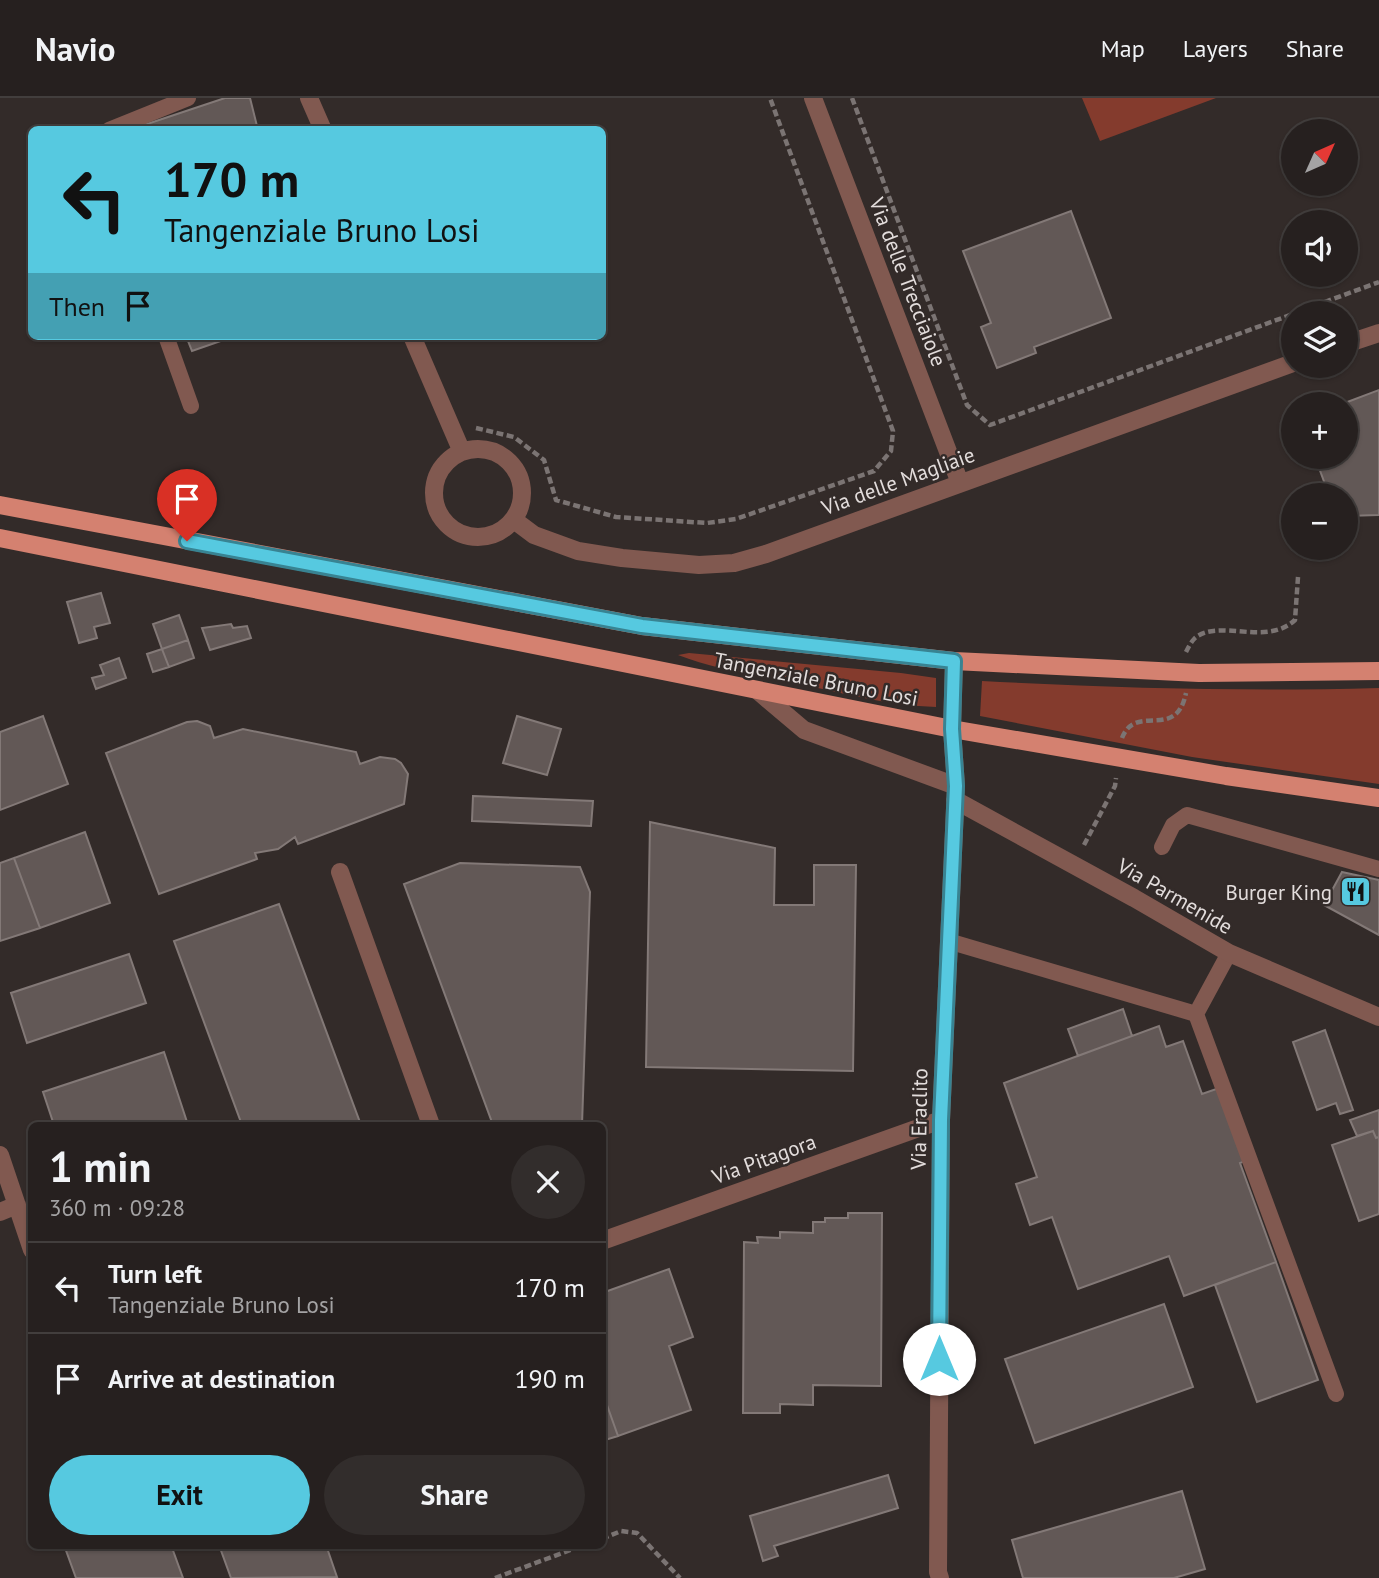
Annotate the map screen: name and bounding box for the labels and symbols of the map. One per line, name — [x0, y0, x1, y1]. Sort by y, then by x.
north arrow — [1281, 119, 1358, 196]
street label: Via delle Trecciaiole — [863, 193, 953, 370]
street label: Via delle Magliaie — [817, 441, 978, 522]
pin — [157, 469, 217, 541]
street label: Tangenziale Bruno Losi — [712, 646, 920, 712]
street label: Via Parmenide — [1112, 852, 1238, 940]
restaurant icon: Burger King — [1338, 875, 1372, 909]
place label: Burger King — [1225, 879, 1332, 906]
street label: Via Eraclito — [905, 1068, 933, 1171]
street label: Via Pitagora — [707, 1128, 820, 1191]
position arrow — [902, 1322, 976, 1396]

